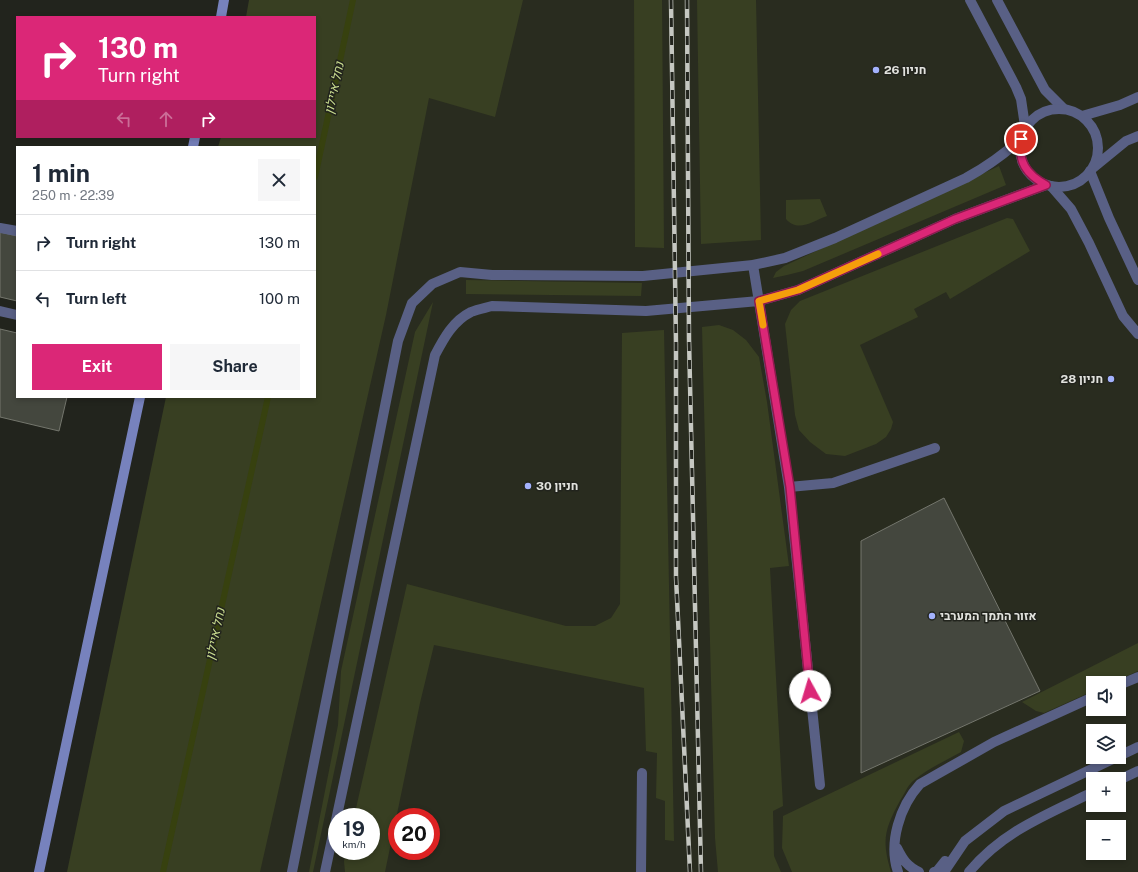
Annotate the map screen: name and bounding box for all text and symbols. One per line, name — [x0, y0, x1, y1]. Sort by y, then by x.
text: 130 m — [98, 31, 178, 64]
icon: right — [32, 32, 84, 84]
water label: נחל איילון — [321, 59, 347, 115]
place label: חניון 26 — [884, 63, 926, 77]
text: Turn right — [98, 65, 180, 86]
marker: חניון 26 — [871, 65, 881, 75]
icon: left — [113, 108, 135, 130]
icon: ahead — [155, 108, 177, 130]
icon: right — [197, 108, 219, 130]
pin — [1004, 122, 1038, 156]
icon: arrive — [1010, 128, 1032, 150]
text: 1 min — [32, 159, 90, 187]
button: close — [258, 159, 300, 201]
text: 250 m · 22:39 — [32, 188, 114, 203]
icon: right — [32, 232, 54, 254]
text: Turn right — [66, 234, 136, 251]
text: 130 m — [259, 234, 300, 251]
icon: left — [32, 288, 54, 310]
text: Turn left — [66, 290, 127, 307]
text: 100 m — [259, 290, 300, 307]
button: Exit — [32, 344, 162, 390]
button: Share — [170, 344, 300, 390]
place label: חניון 28 — [1061, 372, 1103, 386]
marker: חניון 28 — [1106, 374, 1116, 384]
place label: חניון 30 — [536, 479, 578, 493]
marker: חניון 30 — [523, 481, 533, 491]
water label: נחל איילון — [202, 605, 228, 661]
place label: אזור התמך המערבי — [940, 609, 1037, 623]
marker: אזור התמך המערבי — [927, 611, 937, 621]
position arrow — [789, 670, 831, 712]
map controls — [1086, 676, 1126, 860]
button: sound — [1086, 676, 1126, 716]
button: layers — [1086, 724, 1126, 764]
button: + — [1086, 772, 1126, 812]
speed limit sign: 20 — [388, 808, 440, 860]
text: 19 — [343, 817, 365, 841]
button: − — [1086, 820, 1126, 860]
text: km/h — [342, 838, 366, 850]

